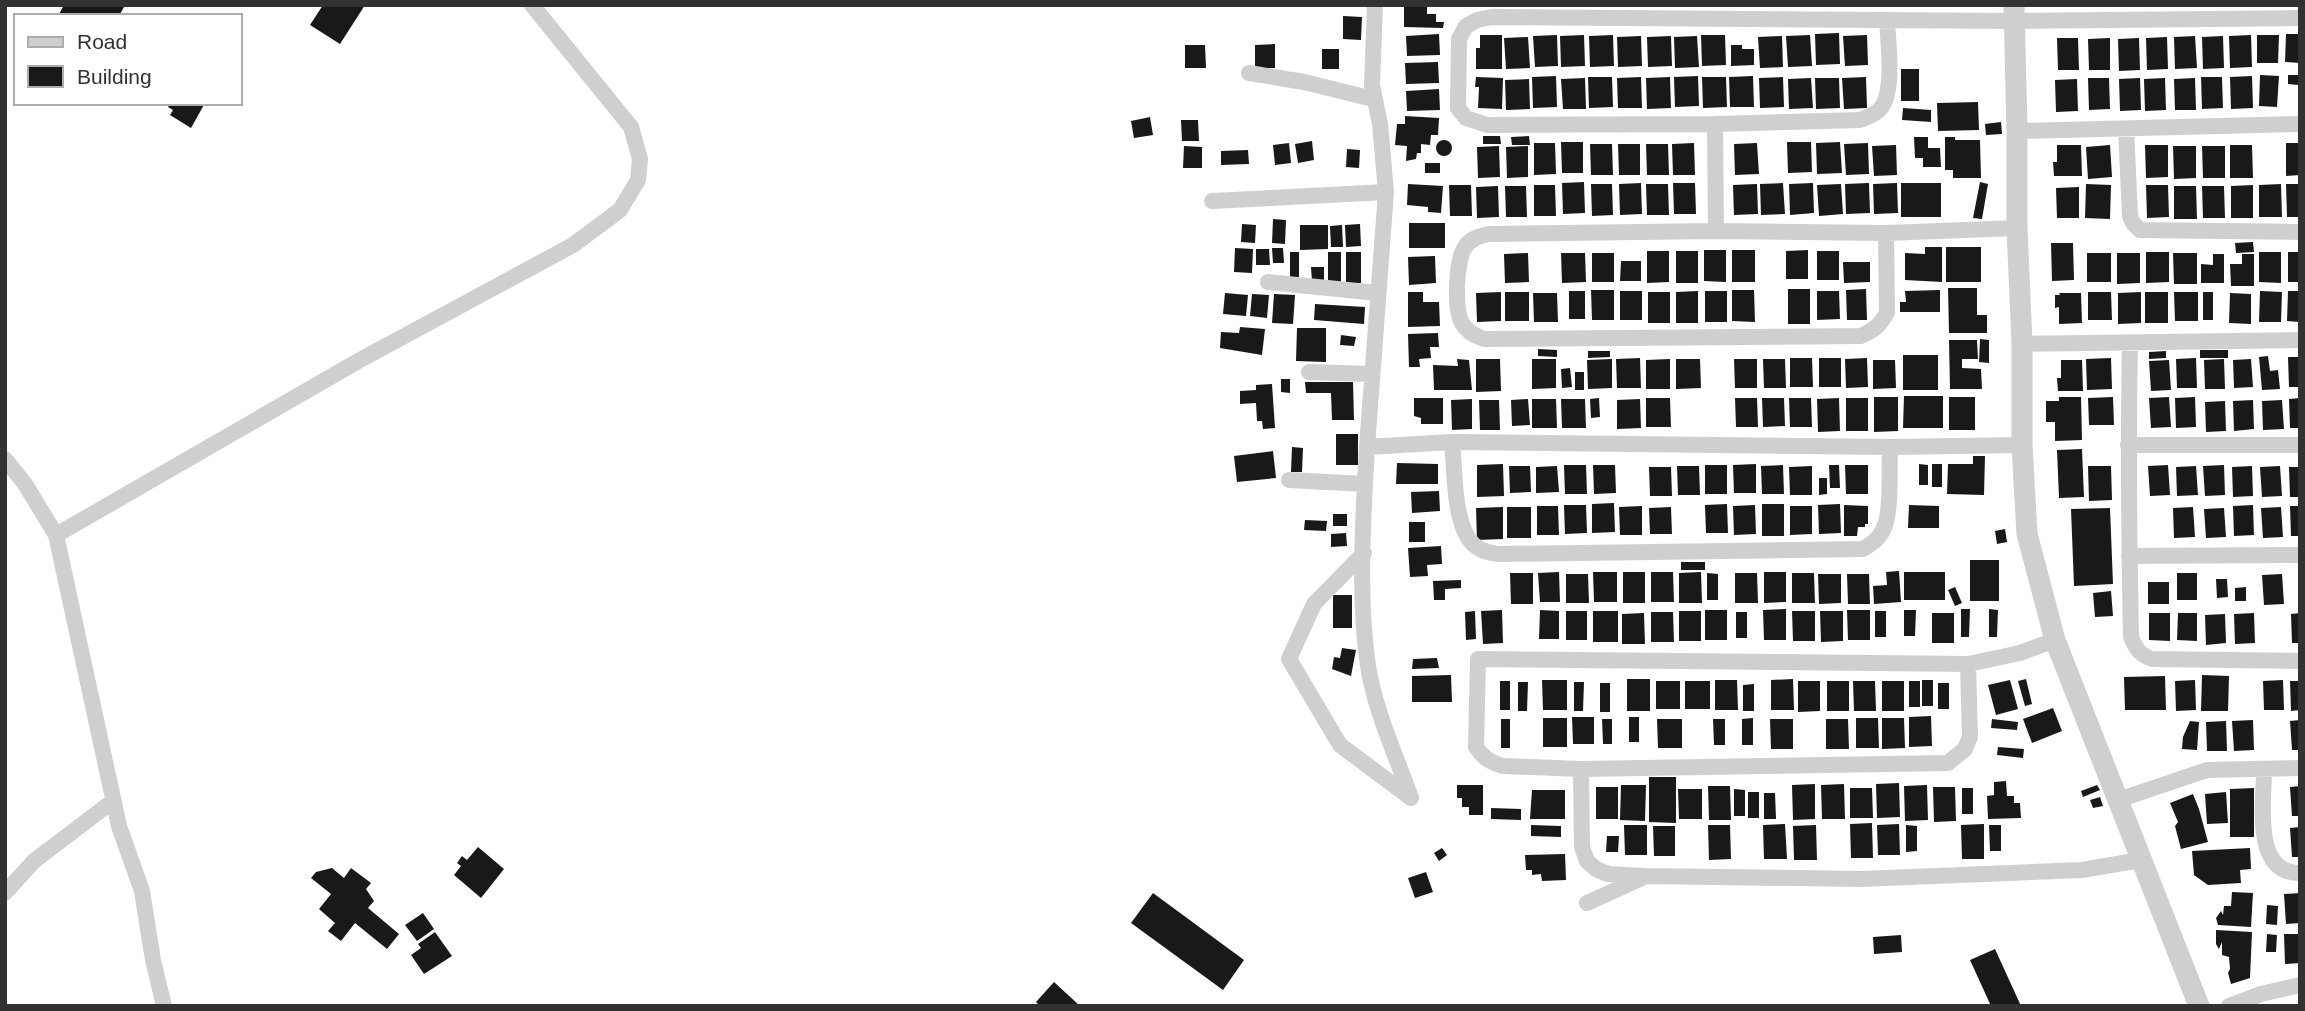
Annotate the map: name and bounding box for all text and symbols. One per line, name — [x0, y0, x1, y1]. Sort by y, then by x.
legend — [14, 14, 242, 105]
text: Road — [77, 30, 127, 53]
text: Building — [77, 65, 152, 88]

